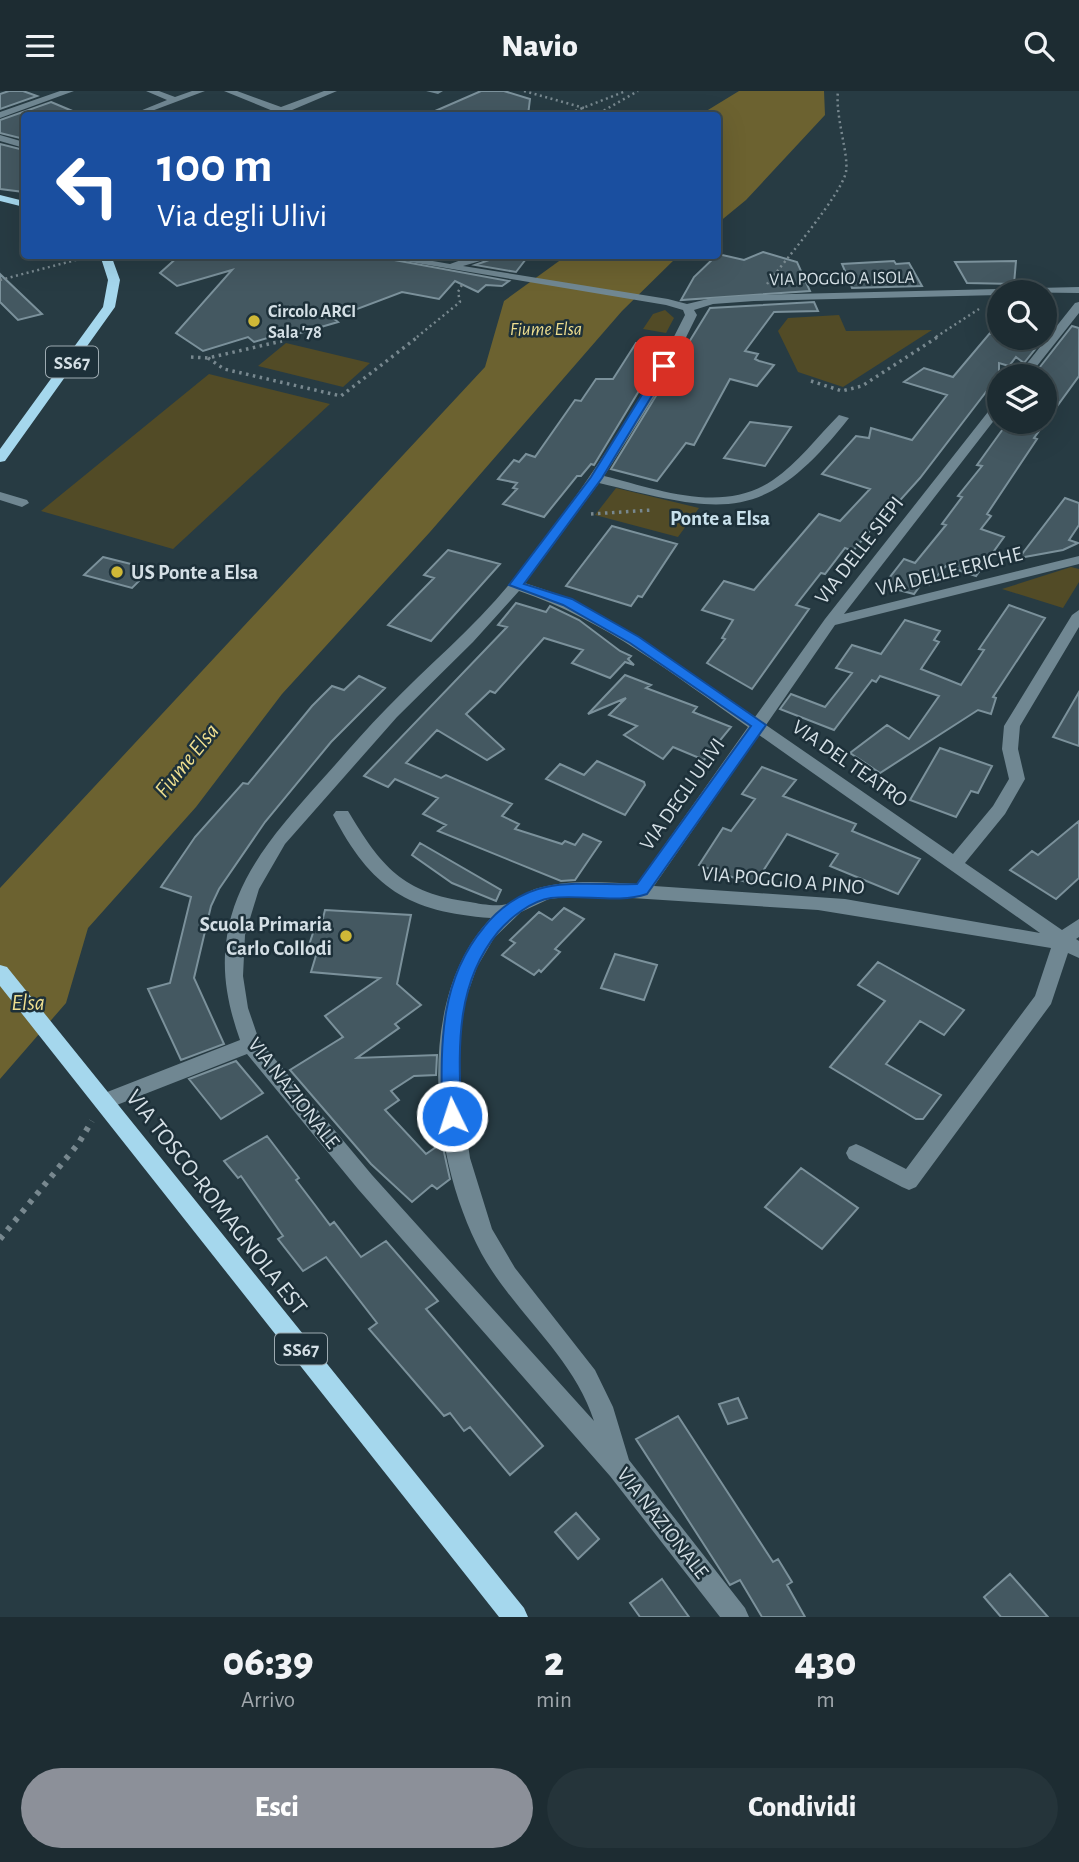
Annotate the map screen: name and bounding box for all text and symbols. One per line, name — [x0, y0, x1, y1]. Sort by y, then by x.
icon: menu — [21, 27, 59, 65]
icon: search — [1020, 27, 1058, 65]
text: Navio — [501, 30, 578, 62]
icon: left — [42, 140, 133, 231]
text: 100 m — [157, 142, 273, 191]
text: Via degli Ulivi — [157, 200, 327, 232]
street label: VIA POGGIO A ISOLA — [769, 269, 916, 289]
map controls — [987, 280, 1057, 434]
button: search — [987, 280, 1057, 350]
place label: Circolo ARCI Sala '78 — [268, 303, 356, 342]
marker: Circolo ARCI Sala '78 — [246, 313, 262, 329]
water label: Fiume Elsa — [510, 320, 582, 339]
pin — [634, 336, 694, 396]
road number: SS67 — [46, 347, 98, 377]
icon: arrive — [645, 347, 683, 385]
button: layers — [987, 364, 1057, 434]
street label: VIA DELLE SIEPI — [811, 493, 908, 608]
district label: Ponte a Elsa — [670, 508, 770, 529]
street label: VIA DELLE ERICHE — [874, 543, 1025, 600]
place label: US Ponte a Elsa — [131, 562, 258, 583]
marker: US Ponte a Elsa — [109, 564, 125, 580]
street label: VIA DEL TEATRO — [788, 716, 911, 811]
water label: Fiume Elsa — [151, 720, 224, 802]
street label: VIA DEGLI ULIVI — [636, 734, 729, 854]
street label: VIA POGGIO A PINO — [700, 863, 866, 898]
place label: Scuola Primaria Carlo Collodi — [200, 914, 332, 959]
marker: Scuola Primaria Carlo Collodi — [338, 928, 354, 944]
water label: Elsa — [11, 992, 45, 1015]
street label: VIA NAZIONALE — [244, 1034, 343, 1153]
position arrow — [415, 1079, 489, 1153]
street label: VIA TOSCO-ROMAGNOLA EST — [121, 1086, 311, 1320]
road number: SS67 — [275, 1333, 327, 1365]
street label: VIA NAZIONALE — [613, 1464, 712, 1583]
text: 06:39 — [223, 1641, 314, 1683]
text: 2 — [544, 1641, 564, 1683]
text: 430 — [795, 1641, 856, 1683]
text: Arrivo — [241, 1689, 295, 1712]
text: min — [536, 1689, 572, 1712]
text: m — [816, 1689, 835, 1712]
button: Esci — [21, 1768, 533, 1848]
button: Condividi — [547, 1768, 1058, 1848]

